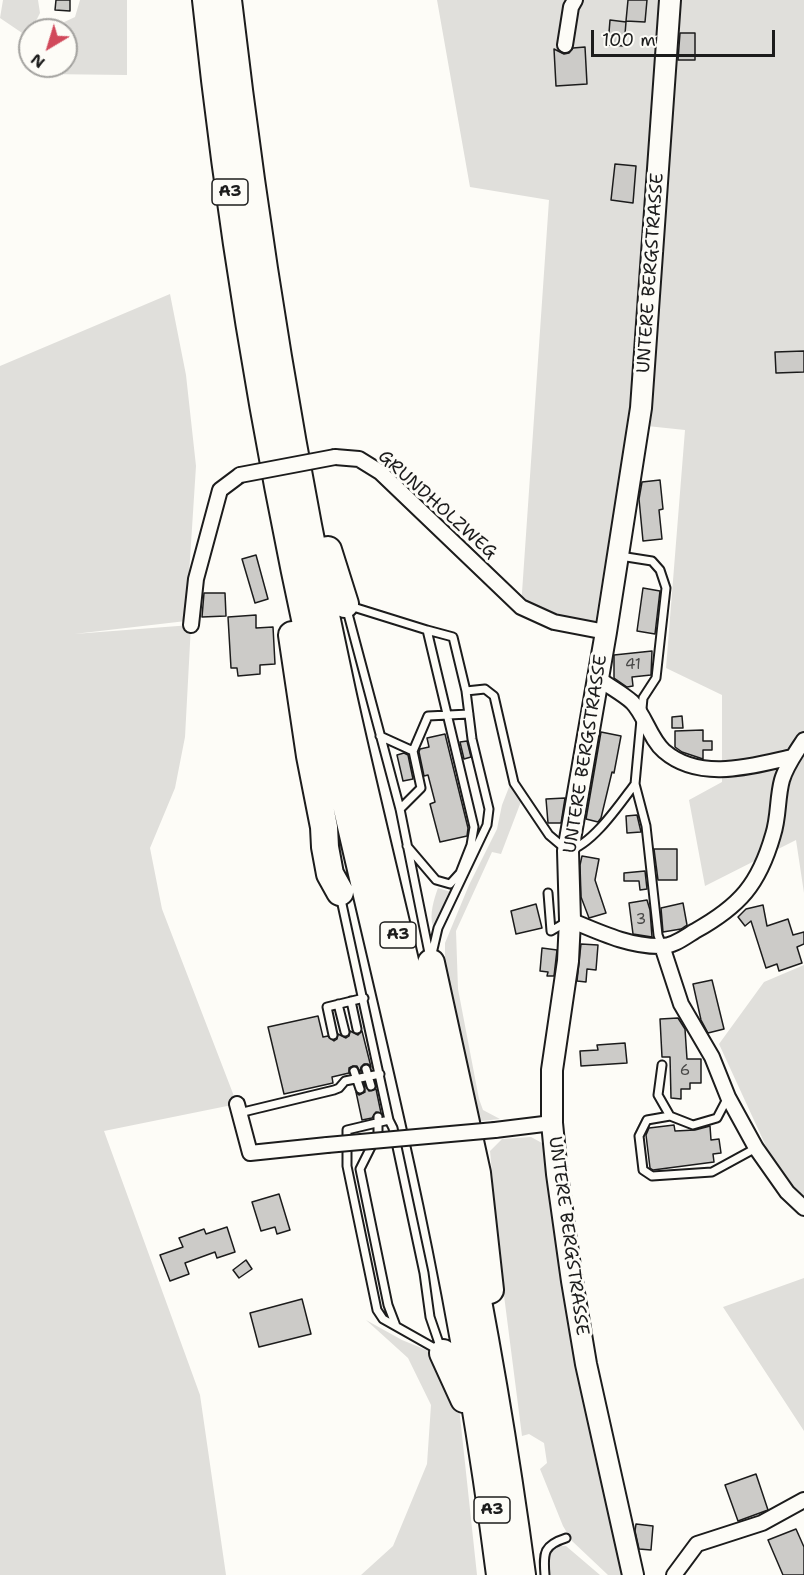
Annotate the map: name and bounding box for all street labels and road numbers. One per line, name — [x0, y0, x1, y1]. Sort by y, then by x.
street label: UNTERE BERGSTRASSE — [633, 172, 669, 374]
road number: A3 — [212, 179, 248, 205]
street label: GRUNDHOLZWEG — [373, 446, 501, 564]
street label: UNTERE BERGSTRASSE — [560, 653, 612, 855]
road number: A3 — [380, 922, 416, 948]
street label: UNTERE BERGSTRASSE — [543, 1135, 593, 1337]
road number: A3 — [474, 1497, 510, 1523]

